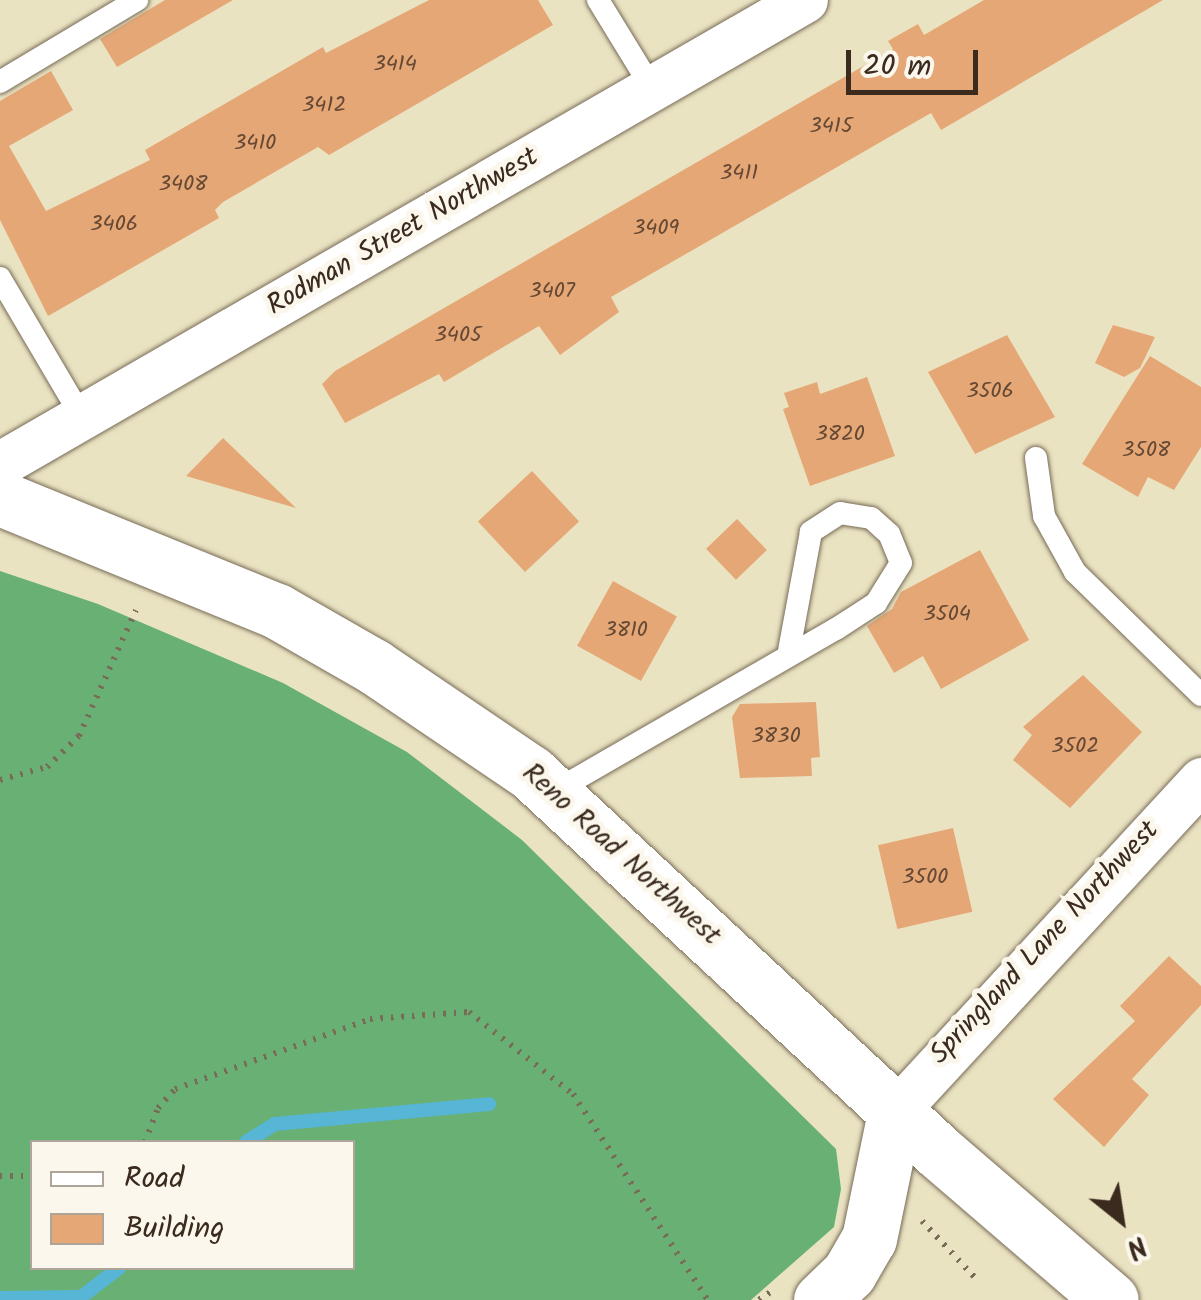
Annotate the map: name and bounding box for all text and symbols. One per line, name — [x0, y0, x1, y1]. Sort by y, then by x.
scale bar — [851, 30, 984, 92]
text: 20 m — [863, 43, 931, 91]
house number: 3414 — [373, 52, 417, 78]
house number: 3412 — [302, 93, 346, 119]
house number: 3415 — [809, 114, 853, 140]
house number: 3410 — [234, 131, 276, 157]
street label: Rodman Street Northwest — [261, 141, 545, 323]
house number: 3411 — [720, 161, 758, 187]
house number: 3408 — [159, 172, 207, 198]
house number: 3406 — [90, 212, 138, 238]
house number: 3409 — [633, 216, 679, 242]
house number: 3407 — [529, 279, 575, 305]
house number: 3405 — [434, 323, 482, 349]
house number: 3506 — [966, 379, 1014, 405]
house number: 3820 — [815, 422, 865, 448]
house number: 3508 — [1122, 438, 1170, 464]
house number: 3504 — [923, 602, 971, 628]
house number: 3810 — [604, 618, 648, 644]
house number: 3830 — [751, 724, 801, 750]
house number: 3502 — [1051, 734, 1099, 760]
street label: Reno Road Northwest — [515, 757, 727, 953]
street label: Springland Lane Northwest — [923, 814, 1167, 1072]
house number: 3500 — [902, 865, 948, 891]
legend — [30, 1140, 355, 1270]
text: Road — [124, 1155, 184, 1203]
north arrow — [1071, 1170, 1171, 1270]
text: Building — [124, 1205, 224, 1253]
text: N — [1117, 1223, 1155, 1270]

